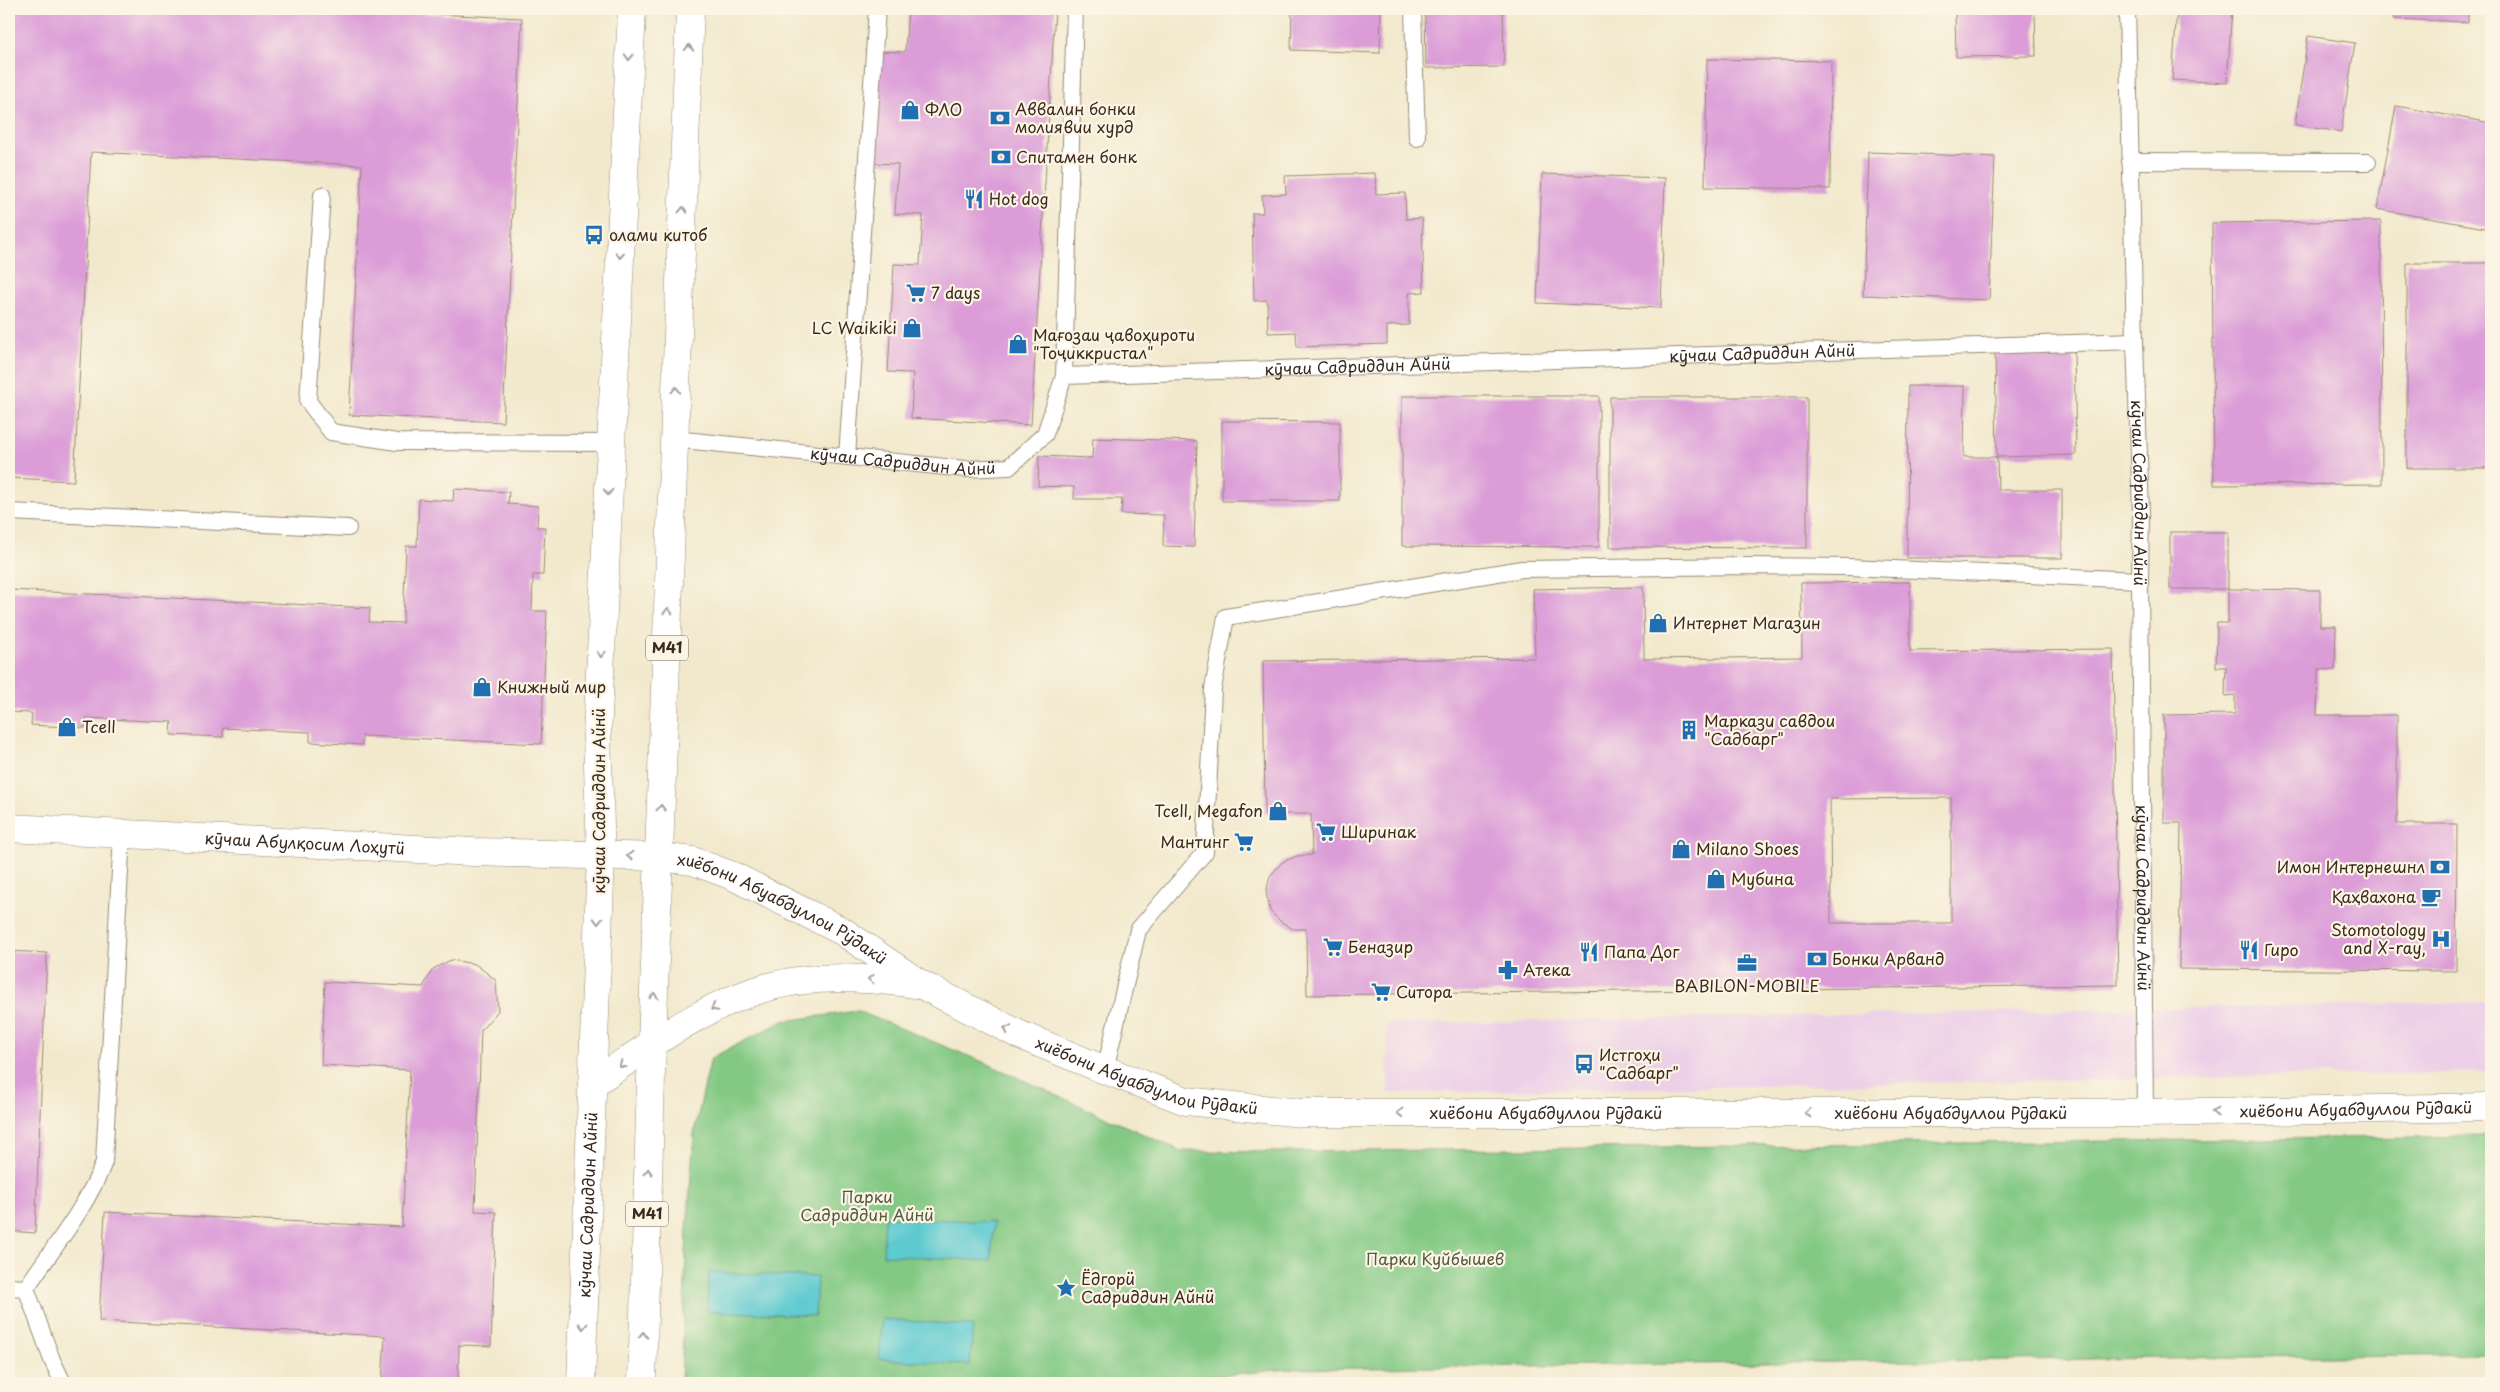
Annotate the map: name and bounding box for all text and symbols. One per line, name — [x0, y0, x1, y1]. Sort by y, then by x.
one-way arrow — [683, 43, 694, 51]
one-way arrow — [624, 54, 635, 62]
place label: Аввалин бонки молиявии хурд — [1015, 96, 1136, 138]
place label: ФЛО — [925, 97, 963, 121]
shop icon: ФЛО — [899, 99, 921, 121]
bank icon: Аввалин бонки молиявии хурд — [989, 107, 1011, 129]
place label: Спитамен бонк — [1016, 144, 1137, 168]
bank icon: Спитамен бонк — [990, 146, 1012, 168]
place label: Hot dog — [989, 186, 1049, 210]
restaurant icon: Hot dog — [963, 188, 985, 210]
one-way arrow — [677, 206, 688, 214]
place label: олами китоб — [609, 222, 708, 246]
bus stop icon: олами китоб — [583, 224, 605, 246]
one-way arrow — [614, 251, 625, 259]
place label: 7 days — [931, 280, 980, 304]
supermarket icon: 7 days — [905, 282, 927, 304]
place label: LC Waikiki — [812, 315, 897, 339]
shop icon: LC Waikiki — [901, 317, 923, 339]
place label: Мағозаи ҷавоҳироти "Тоҷиккристал" — [1033, 322, 1195, 364]
shop icon: Мағозаи ҷавоҳироти "Тоҷиккристал" — [1007, 333, 1029, 355]
street label: кӯчаи Садриддин Айнӣ — [1669, 337, 1856, 367]
street label: кӯчаи Садриддин Айнӣ — [1264, 350, 1451, 380]
one-way arrow — [671, 386, 681, 394]
street label: кӯчаи Садриддин Айнӣ — [2126, 399, 2154, 586]
street label: кӯчаи Садриддин Айнӣ — [809, 440, 996, 480]
one-way arrow — [603, 488, 614, 496]
one-way arrow — [663, 607, 674, 615]
place label: Интернет Магазин — [1673, 610, 1821, 634]
shop icon: Интернет Магазин — [1647, 612, 1669, 634]
road number: M41 — [646, 636, 688, 660]
one-way arrow — [596, 650, 606, 658]
place label: Книжный мир — [497, 674, 606, 698]
shop icon: Книжный мир — [471, 676, 493, 698]
street label: кӯчаи Садриддин Айнӣ — [586, 708, 610, 894]
place label: Маркази савдои "Садбарг" — [1704, 708, 1835, 750]
place label: Tcell — [82, 714, 116, 738]
shop icon: Tcell — [56, 716, 78, 738]
building icon: Маркази савдои "Садбарг" — [1678, 719, 1700, 741]
place label: Tcell, Megafon — [1154, 798, 1263, 822]
shop icon: Tcell, Megafon — [1267, 800, 1289, 822]
one-way arrow — [656, 804, 667, 812]
street label: кӯчаи Садриддин Айнӣ — [2131, 805, 2157, 991]
place label: Ширинак — [1341, 819, 1417, 843]
supermarket icon: Ширинак — [1315, 821, 1337, 843]
street label: кӯчаи Абулқосим Лоҳутӣ — [204, 825, 405, 859]
place label: Мантинг — [1160, 829, 1230, 853]
supermarket icon: Мантинг — [1233, 831, 1255, 853]
place label: Milano Shoes — [1696, 836, 1799, 860]
shop icon: Milano Shoes — [1670, 838, 1692, 860]
street label: хиёбони Абуабдуллои Рӯдакӣ — [676, 846, 893, 969]
one-way arrow — [626, 851, 634, 861]
place label: Имон Интернешнл — [2277, 854, 2425, 878]
bank icon: Имон Интернешнл — [2429, 856, 2451, 878]
place label: Мубина — [1731, 866, 1794, 890]
shop icon: Мубина — [1705, 868, 1727, 890]
place label: Қаҳвахона — [2332, 884, 2416, 908]
cafe icon: Қаҳвахона — [2420, 886, 2442, 908]
one-way arrow — [593, 917, 604, 925]
place label: Stomotology and X-ray, — [2331, 917, 2426, 959]
hospital icon: Stomotology and X-ray, — [2430, 928, 2452, 950]
place label: Беназир — [1348, 934, 1413, 958]
supermarket icon: Беназир — [1322, 936, 1344, 958]
place label: Гиро — [2264, 937, 2299, 961]
place label: Папа Дог — [1604, 939, 1680, 963]
restaurant icon: Гиро — [2238, 939, 2260, 961]
restaurant icon: Папа Дог — [1578, 941, 1600, 963]
place label: Бонки Арванд — [1832, 946, 1944, 970]
bank icon: Бонки Арванд — [1806, 948, 1828, 970]
office icon: BABILON-MOBILE — [1736, 952, 1758, 974]
place label: Атека — [1523, 957, 1571, 981]
pharmacy icon: Атека — [1497, 959, 1519, 981]
one-way arrow — [867, 973, 875, 984]
place label: BABILON-MOBILE — [1674, 973, 1820, 997]
place label: Ситора — [1396, 979, 1452, 1003]
supermarket icon: Ситора — [1370, 981, 1392, 1003]
one-way arrow — [648, 992, 659, 1000]
one-way arrow — [710, 1002, 719, 1012]
one-way arrow — [1003, 1025, 1012, 1035]
street label: хиёбони Абуабдуллои Рӯдакӣ — [1033, 1030, 1259, 1119]
place label: Истгоҳи "Садбарг" — [1599, 1042, 1679, 1084]
bus stop icon: Истгоҳи "Садбарг" — [1573, 1053, 1595, 1075]
one-way arrow — [618, 1059, 628, 1068]
street label: хиёбони Абуабдуллои Рӯдакӣ — [2240, 1094, 2473, 1122]
street label: хиёбони Абуабдуллои Рӯдакӣ — [1430, 1100, 1662, 1124]
street label: хиёбони Абуабдуллои Рӯдакӣ — [1835, 1100, 2067, 1124]
one-way arrow — [2211, 1107, 2218, 1117]
one-way arrow — [1396, 1108, 1404, 1118]
one-way arrow — [1803, 1108, 1811, 1118]
street label: кӯчаи Садриддин Айнӣ — [571, 1112, 602, 1299]
one-way arrow — [643, 1168, 653, 1176]
park label: Парки Садриддин Айнӣ — [800, 1184, 934, 1226]
road number: M41 — [626, 1202, 668, 1226]
park label: Парки Куйбышев — [1366, 1246, 1504, 1270]
place label: Ёдгорӣ Садриддин Айнӣ — [1081, 1266, 1214, 1308]
place icon: Ёдгорӣ Садриддин Айнӣ — [1055, 1277, 1077, 1299]
one-way arrow — [578, 1322, 589, 1330]
one-way arrow — [638, 1330, 649, 1338]

